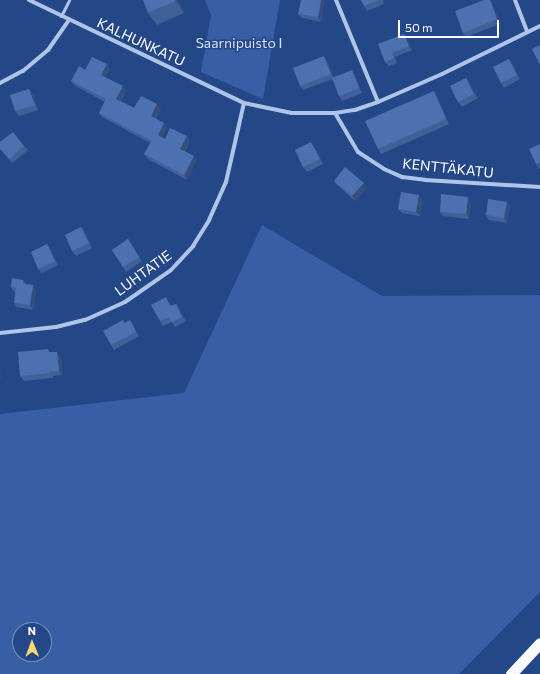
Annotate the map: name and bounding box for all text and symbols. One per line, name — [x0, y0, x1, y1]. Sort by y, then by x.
scale bar — [400, 12, 501, 38]
street label: KALHUNKATU — [94, 14, 188, 70]
text: 50 m — [405, 20, 433, 34]
park label: Saarnipuisto I — [196, 35, 282, 51]
street label: KENTTÄKATU — [402, 155, 494, 181]
street label: LUHTATIE — [111, 247, 175, 299]
north arrow — [12, 622, 52, 662]
text: N — [28, 624, 36, 637]

